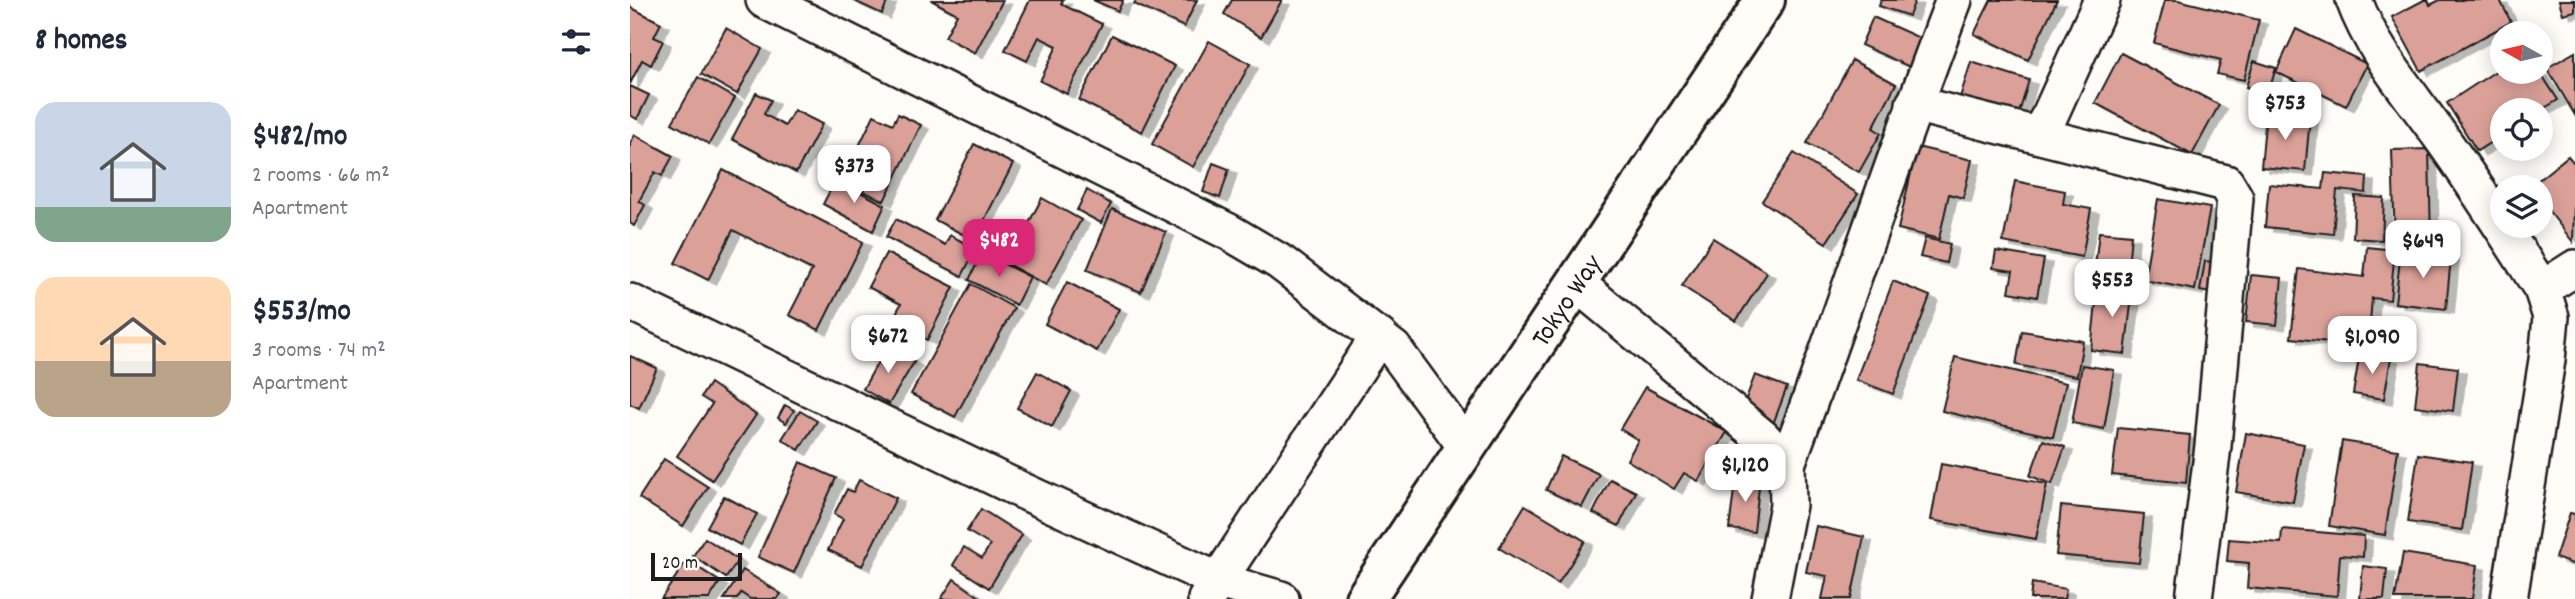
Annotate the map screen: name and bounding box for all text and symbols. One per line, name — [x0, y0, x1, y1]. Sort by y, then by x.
text: 8 homes — [35, 21, 127, 64]
north arrow — [2490, 21, 2553, 84]
map controls — [2490, 21, 2553, 238]
icon: filters — [557, 23, 595, 61]
pin: $753 — [2244, 82, 2326, 142]
text: $753 — [2264, 88, 2306, 121]
button: locate — [2490, 98, 2553, 161]
text: $482/mo — [252, 117, 347, 160]
icon: home — [91, 130, 175, 214]
pin: $373 — [813, 146, 895, 205]
text: $373 — [834, 151, 874, 184]
text: 2 rooms · 66 m² — [252, 160, 390, 193]
button: layers — [2490, 175, 2553, 238]
text: Apartment — [252, 193, 348, 226]
pin: $482 — [958, 219, 1040, 279]
pin: $649 — [2382, 220, 2464, 280]
text: $482 — [979, 225, 1019, 258]
text: $649 — [2401, 226, 2445, 259]
street label: Tokyo Way — [1524, 248, 1615, 357]
pin: $553 — [2071, 260, 2153, 319]
text: $553 — [2090, 265, 2134, 298]
text: $553/mo — [252, 292, 351, 335]
icon: home — [91, 305, 175, 389]
pin: $672 — [847, 316, 929, 375]
pin: $1,090 — [2315, 316, 2429, 376]
text: $672 — [867, 321, 909, 354]
text: $1,090 — [2344, 322, 2400, 355]
text: 3 rooms · 74 m² — [252, 335, 386, 368]
text: Apartment — [252, 368, 348, 401]
pin: $1,120 — [1688, 444, 1802, 504]
text: $1,120 — [1721, 450, 1769, 483]
scale bar — [651, 550, 742, 582]
text: 20 m — [662, 551, 698, 578]

